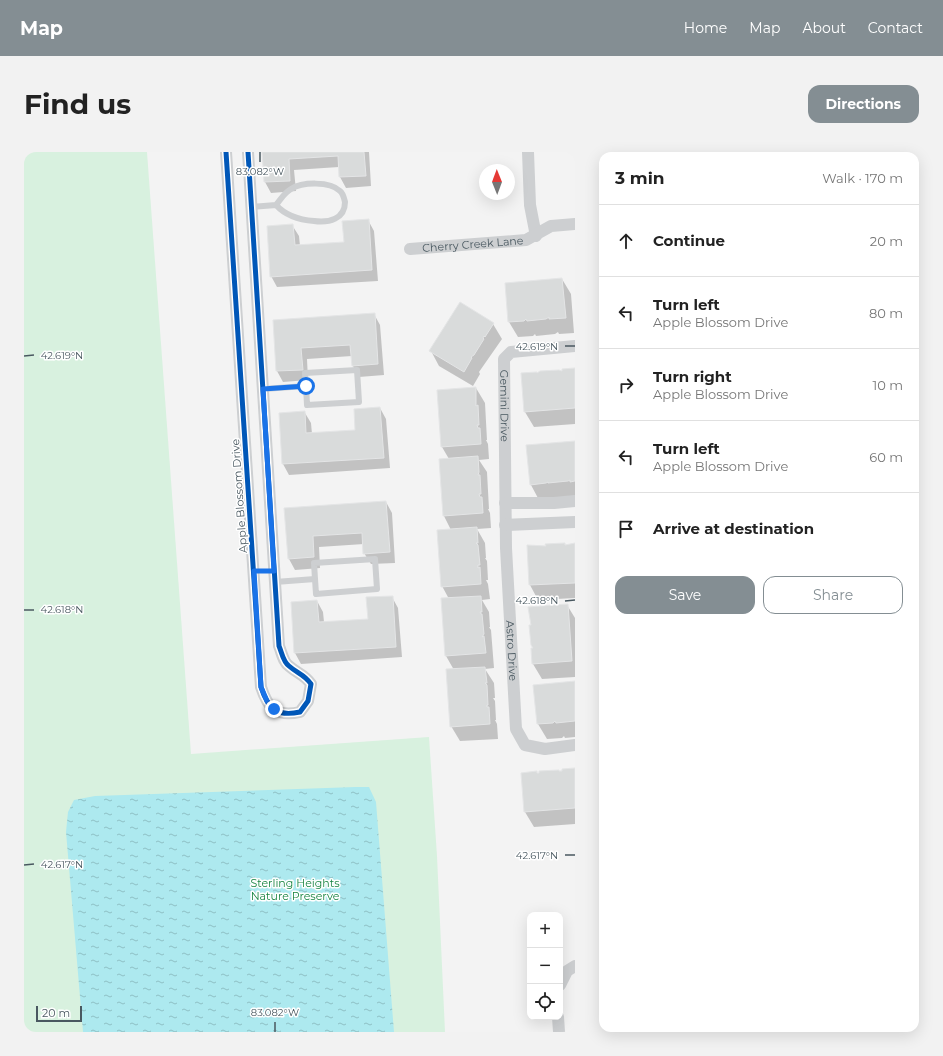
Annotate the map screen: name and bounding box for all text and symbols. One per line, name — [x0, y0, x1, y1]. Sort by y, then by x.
text: Map — [20, 17, 63, 40]
text: Home — [684, 19, 727, 37]
text: Map — [749, 19, 780, 37]
text: About — [802, 19, 846, 37]
text: Contact — [868, 19, 923, 37]
button: Directions — [808, 85, 919, 123]
text: Find us — [24, 87, 131, 121]
north arrow — [479, 164, 515, 200]
text: 83.082°W — [236, 165, 284, 178]
text: 3 min — [615, 168, 665, 188]
text: Walk · 170 m — [822, 170, 903, 186]
icon: ahead — [615, 230, 637, 252]
text: Continue — [653, 231, 725, 250]
street label: Cherry Creek Lane — [422, 233, 524, 255]
text: 20 m — [870, 233, 903, 249]
text: Turn left — [653, 295, 720, 314]
icon: left — [615, 302, 637, 324]
text: 80 m — [869, 305, 903, 321]
text: Apple Blossom Drive — [653, 314, 788, 330]
text: 42.619°N — [516, 340, 558, 353]
text: 42.619°N — [41, 349, 83, 362]
text: Turn right — [653, 367, 732, 386]
street label: Gemini Drive — [497, 370, 512, 442]
icon: right — [615, 374, 637, 396]
route start — [297, 377, 315, 395]
text: 10 m — [873, 377, 903, 393]
text: Apple Blossom Drive — [653, 386, 788, 402]
street label: Apple Blossom Drive — [228, 438, 250, 554]
text: Turn left — [653, 439, 720, 458]
icon: left — [615, 446, 637, 468]
text: 60 m — [869, 449, 903, 465]
text: Apple Blossom Drive — [653, 458, 788, 474]
icon: arrive — [615, 518, 637, 540]
text: Arrive at destination — [653, 519, 814, 538]
button: Save — [615, 576, 755, 614]
button: Share — [763, 576, 903, 614]
text: 42.618°N — [516, 594, 558, 607]
text: 42.618°N — [41, 603, 83, 616]
street label: Astro Drive — [503, 620, 520, 682]
route end — [265, 700, 283, 718]
text: 42.617°N — [516, 849, 558, 862]
text: 42.617°N — [41, 858, 83, 871]
park label: Sterling Heights Nature Preserve — [250, 876, 340, 903]
map controls — [527, 912, 563, 1020]
button: + — [527, 912, 563, 948]
button: − — [527, 948, 563, 984]
button: locate — [527, 984, 563, 1020]
scale bar — [36, 1004, 82, 1023]
text: 20 m — [42, 1006, 70, 1020]
text: 83.082°W — [251, 1006, 299, 1019]

